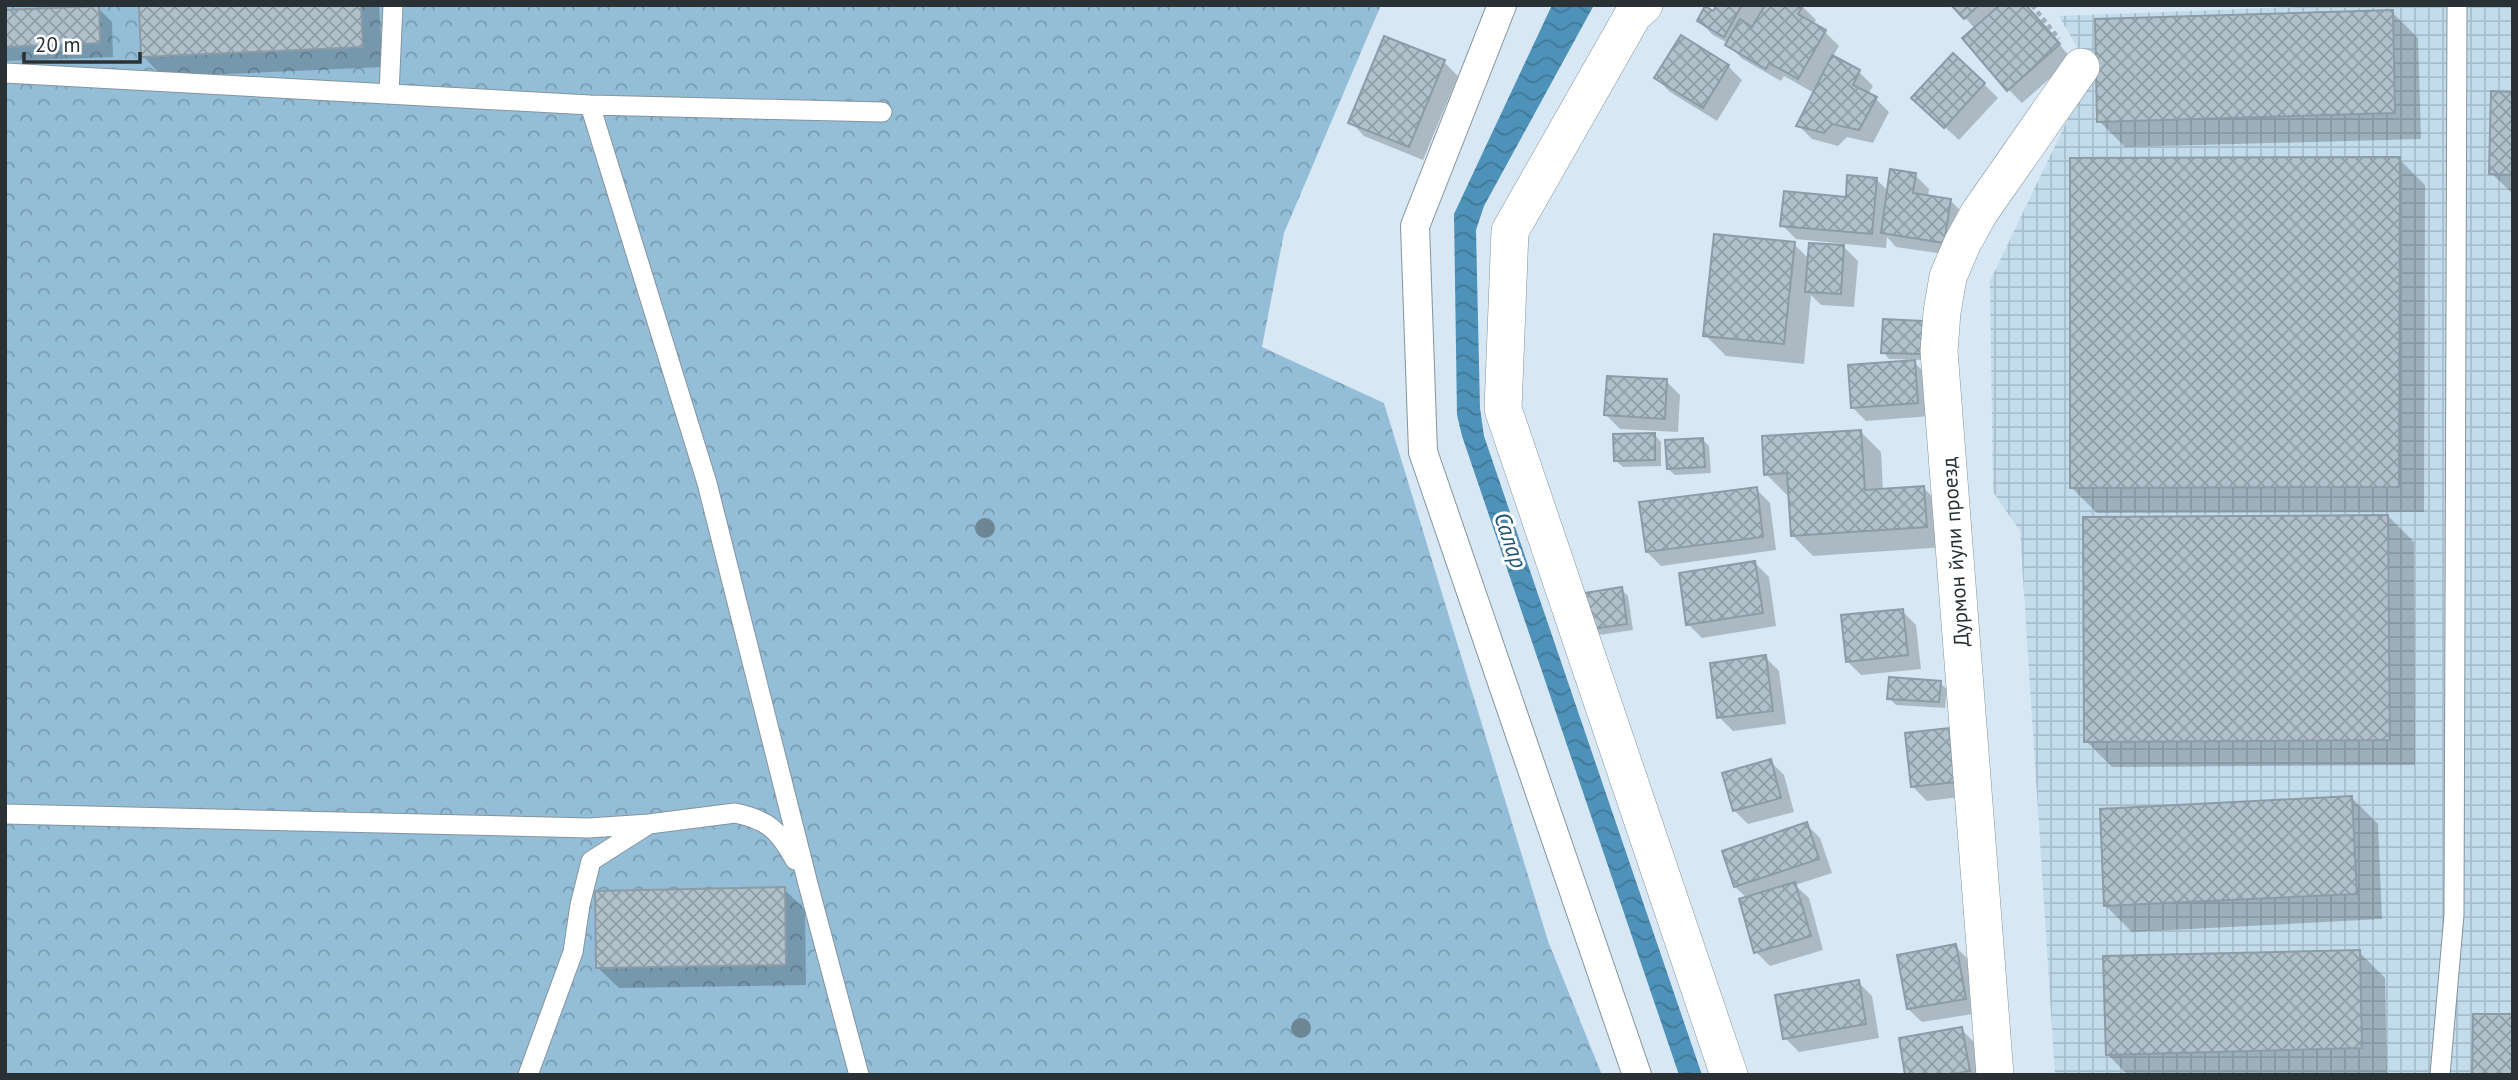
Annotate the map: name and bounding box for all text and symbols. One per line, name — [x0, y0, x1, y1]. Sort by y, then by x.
scale bar — [24, 21, 140, 65]
text: 20 m — [35, 31, 81, 58]
street label: Дурмон йули проезд — [1935, 456, 1975, 648]
water label: Салар — [1488, 508, 1534, 572]

